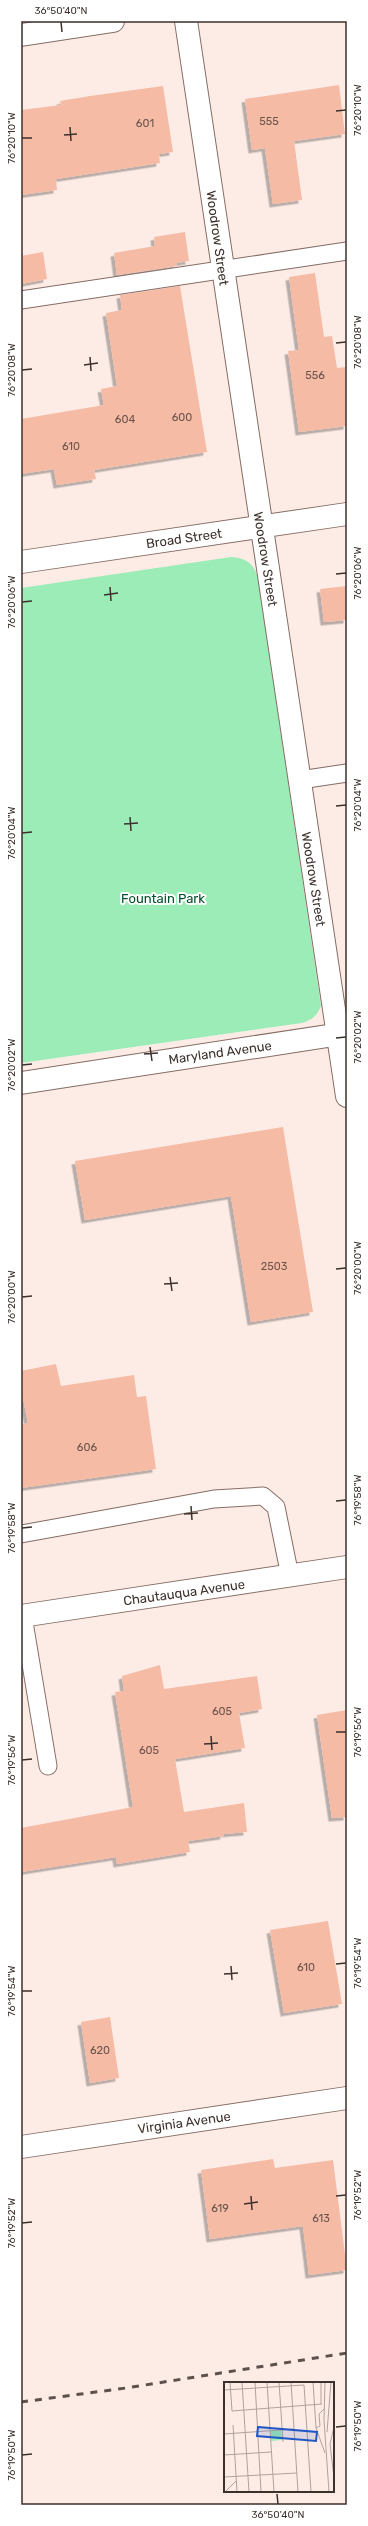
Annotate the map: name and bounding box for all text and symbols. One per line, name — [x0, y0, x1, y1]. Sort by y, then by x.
text: 36°50'40"N — [34, 5, 88, 17]
text: 76°20'10"W — [352, 84, 364, 136]
text: 76°20'10"W — [6, 112, 18, 164]
house number: 555 — [259, 115, 279, 128]
house number: 601 — [136, 117, 154, 130]
street label: Woodrow Street — [203, 190, 232, 287]
text: 76°20'08"W — [352, 315, 364, 369]
text: 76°20'08"W — [6, 343, 18, 397]
house number: 556 — [305, 369, 325, 382]
house number: 600 — [172, 411, 192, 424]
house number: 604 — [115, 413, 135, 426]
house number: 610 — [62, 440, 80, 453]
street label: Woodrow Street — [251, 511, 280, 608]
street label: Broad Street — [145, 526, 223, 551]
text: 76°20'06"W — [352, 547, 364, 599]
text: 76°20'06"W — [6, 576, 18, 628]
text: 76°20'04"W — [352, 778, 364, 832]
text: 76°20'04"W — [6, 806, 18, 860]
street label: Woodrow Street — [299, 831, 328, 928]
park label: Fountain Park — [121, 891, 205, 906]
text: 76°20'02"W — [352, 1010, 364, 1064]
text: 76°20'02"W — [6, 1038, 18, 1092]
street label: Maryland Avenue — [168, 1038, 273, 1067]
text: 76°20'00"W — [352, 1241, 364, 1295]
house number: 2503 — [261, 1260, 288, 1273]
text: 76°20'00"W — [6, 1270, 18, 1324]
house number: 606 — [77, 1441, 97, 1454]
text: 76°19'58"W — [352, 1474, 364, 1526]
text: 76°19'58"W — [6, 1502, 18, 1554]
street label: Chautauqua Avenue — [122, 1577, 246, 1608]
house number: 605 — [212, 1705, 233, 1718]
text: 76°19'56"W — [352, 1707, 364, 1757]
text: 76°19'56"W — [6, 1735, 18, 1785]
house number: 605 — [139, 1744, 160, 1757]
text: 76°19'54"W — [352, 1938, 364, 1988]
house number: 610 — [297, 1961, 315, 1974]
text: 76°19'54"W — [6, 1966, 18, 2016]
house number: 620 — [90, 2044, 110, 2057]
street label: Virginia Avenue — [137, 2109, 232, 2137]
text: 76°19'52"W — [352, 2170, 364, 2220]
text: 76°19'52"W — [6, 2198, 18, 2248]
house number: 619 — [211, 2202, 229, 2215]
house number: 613 — [312, 2212, 330, 2225]
inset map — [224, 2382, 334, 2492]
text: 76°19'50"W — [352, 2400, 364, 2452]
text: 76°19'50"W — [6, 2429, 18, 2481]
text: 36°50'40"N — [251, 2509, 305, 2521]

